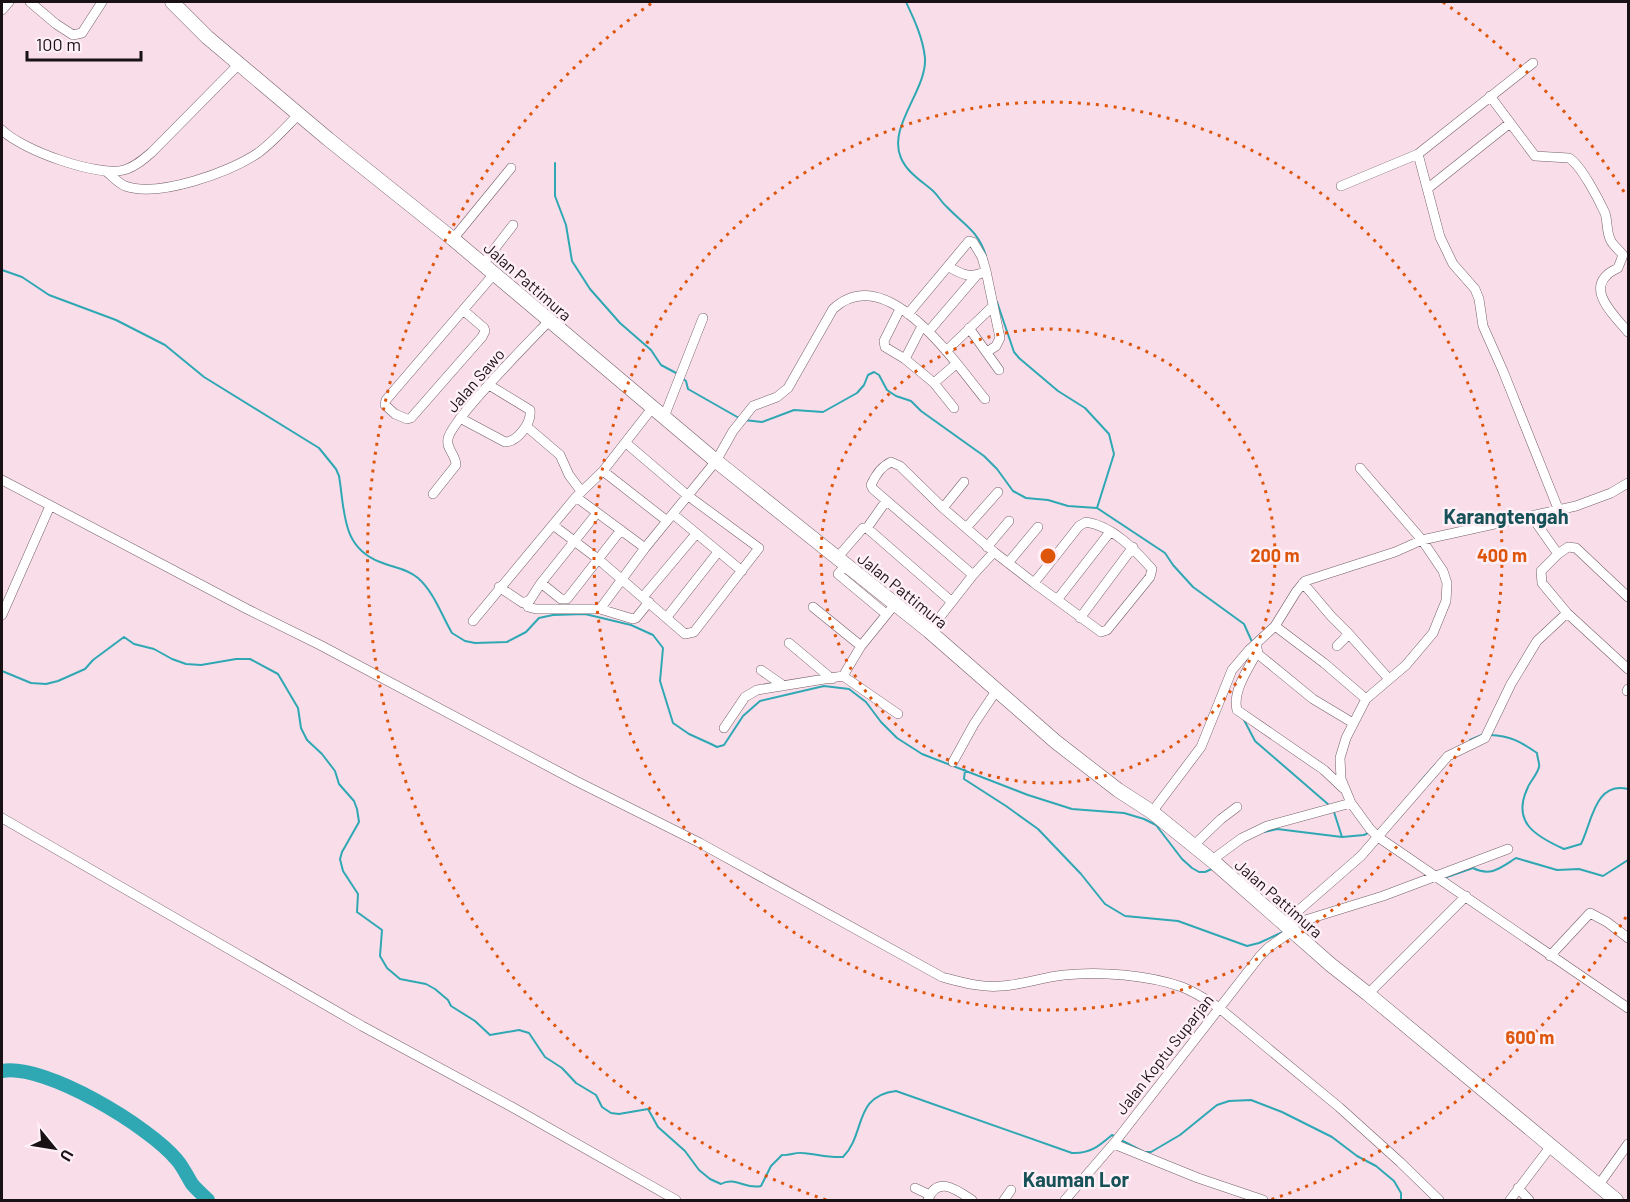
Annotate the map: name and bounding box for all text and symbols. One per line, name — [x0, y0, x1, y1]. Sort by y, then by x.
scale bar — [27, 24, 141, 62]
text: 100 m — [36, 33, 81, 55]
street label: Jalan Pattimura — [480, 238, 576, 324]
street label: Jalan Sawo — [442, 344, 508, 416]
district label: Karangtengah — [1443, 504, 1569, 528]
text: 200 m — [1250, 544, 1300, 566]
text: 400 m — [1477, 544, 1527, 566]
centre of rings — [1038, 546, 1058, 566]
street label: Jalan Pattimura — [854, 548, 952, 632]
street label: Jalan Pattimura — [1231, 855, 1327, 941]
street label: Jalan Koptu Suparjan — [1111, 990, 1217, 1118]
text: 600 m — [1506, 1026, 1554, 1048]
north arrow — [24, 1118, 84, 1178]
text: U — [57, 1147, 78, 1165]
district label: Kauman Lor — [1023, 1167, 1130, 1191]

